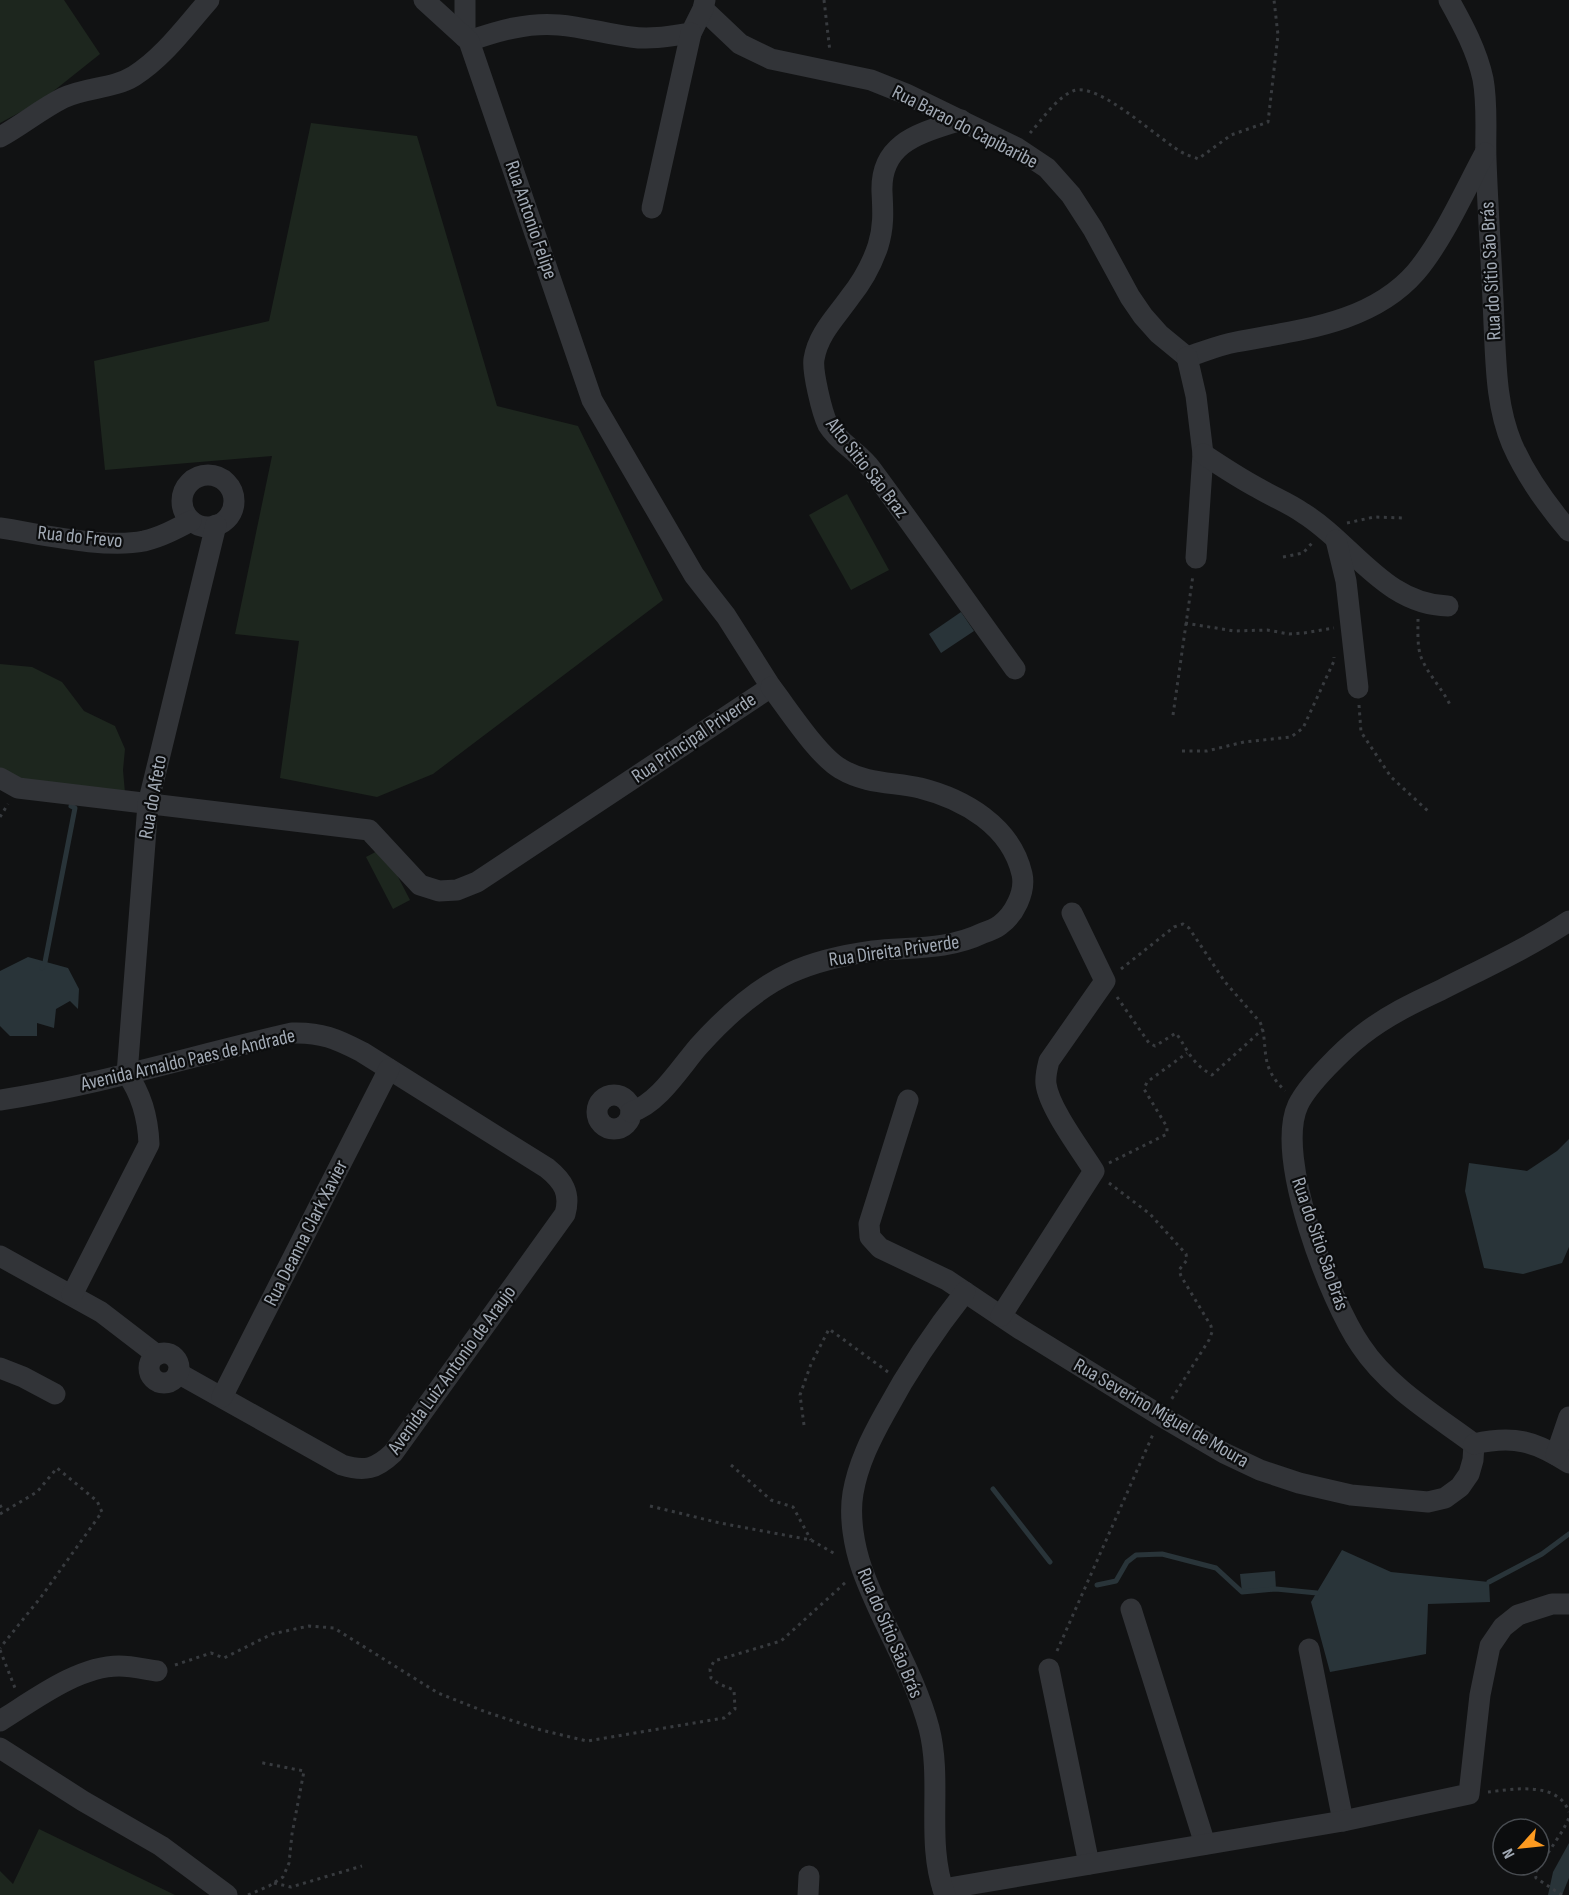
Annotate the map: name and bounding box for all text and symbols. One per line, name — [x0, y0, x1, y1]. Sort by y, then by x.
street label: Rua Barao do Capibaribe — [888, 80, 1042, 174]
street label: Rua Antonio Felipe — [500, 158, 562, 282]
street label: Rua do Sítio São Brás — [1475, 201, 1507, 341]
street label: Alto Sitio São Braz — [820, 412, 914, 523]
street label: Rua do Frevo — [36, 521, 124, 553]
street label: Rua Principal Priverde — [627, 688, 761, 788]
street label: Rua do Afeto — [134, 753, 172, 841]
street label: Rua Direita Priverde — [827, 930, 961, 972]
street label: Avenida Arnaldo Paes de Andrade — [78, 1024, 297, 1097]
street label: Rua Deanna Clark Xavier — [259, 1156, 353, 1310]
street label: Rua do Sítio São Brás — [1286, 1174, 1354, 1314]
street label: Avenida Luiz Antonio de Araujo — [382, 1281, 521, 1460]
street label: Rua Severino Miguel de Moura — [1069, 1353, 1253, 1473]
street label: Rua do Sítio São Brás — [852, 1564, 928, 1702]
north arrow — [1491, 1817, 1551, 1877]
text: N — [1499, 1845, 1519, 1861]

